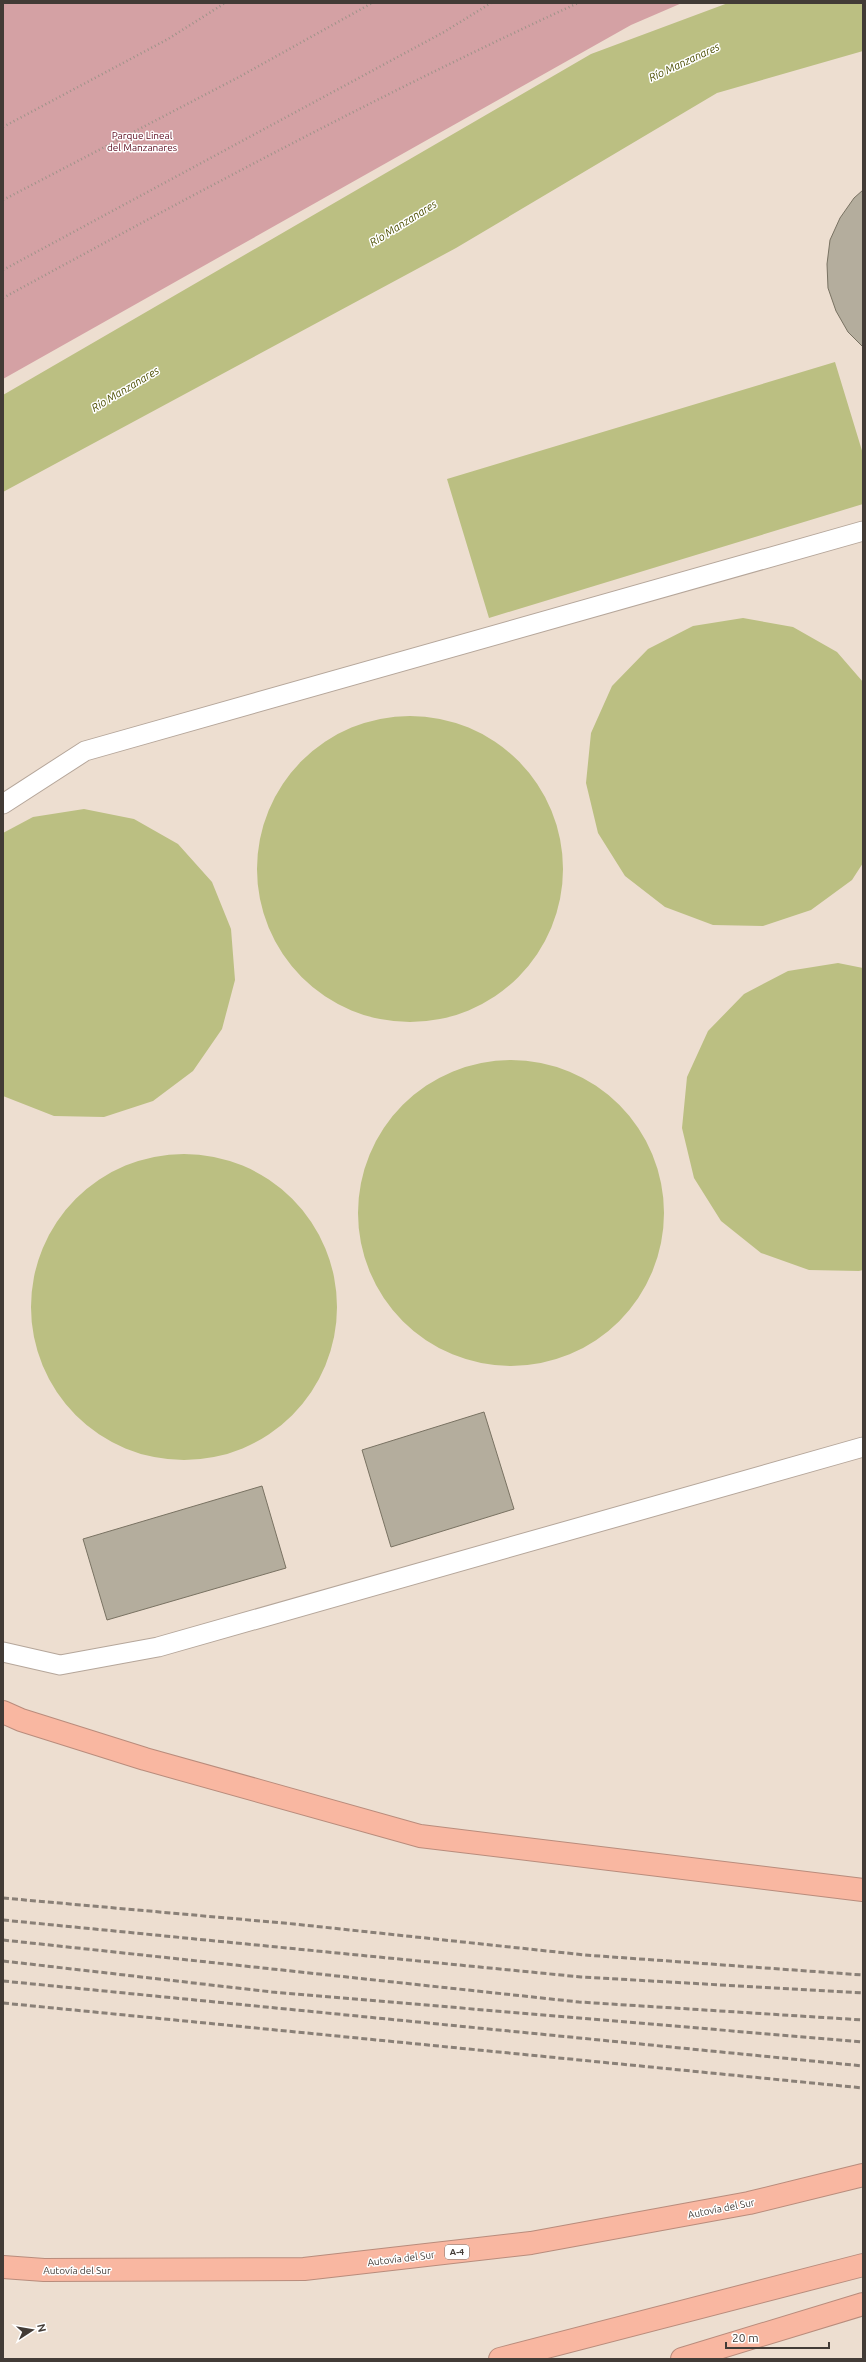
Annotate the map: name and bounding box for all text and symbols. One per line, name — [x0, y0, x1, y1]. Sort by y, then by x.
water label: Río Manzanares — [647, 40, 722, 84]
park label: Parque Lineal del Manzanares — [107, 130, 177, 153]
water label: Río Manzanares — [367, 197, 439, 248]
water label: Río Manzanares — [89, 364, 161, 414]
street label: Autovía del Sur — [687, 2197, 756, 2220]
road number: A-4 — [445, 2245, 469, 2259]
street label: Autovía del Sur — [367, 2249, 436, 2268]
street label: Autovía del Sur — [43, 2265, 111, 2276]
north arrow — [12, 2310, 52, 2350]
text: N — [35, 2323, 49, 2333]
scale bar — [726, 2324, 829, 2350]
text: 20 m — [732, 2331, 759, 2344]

